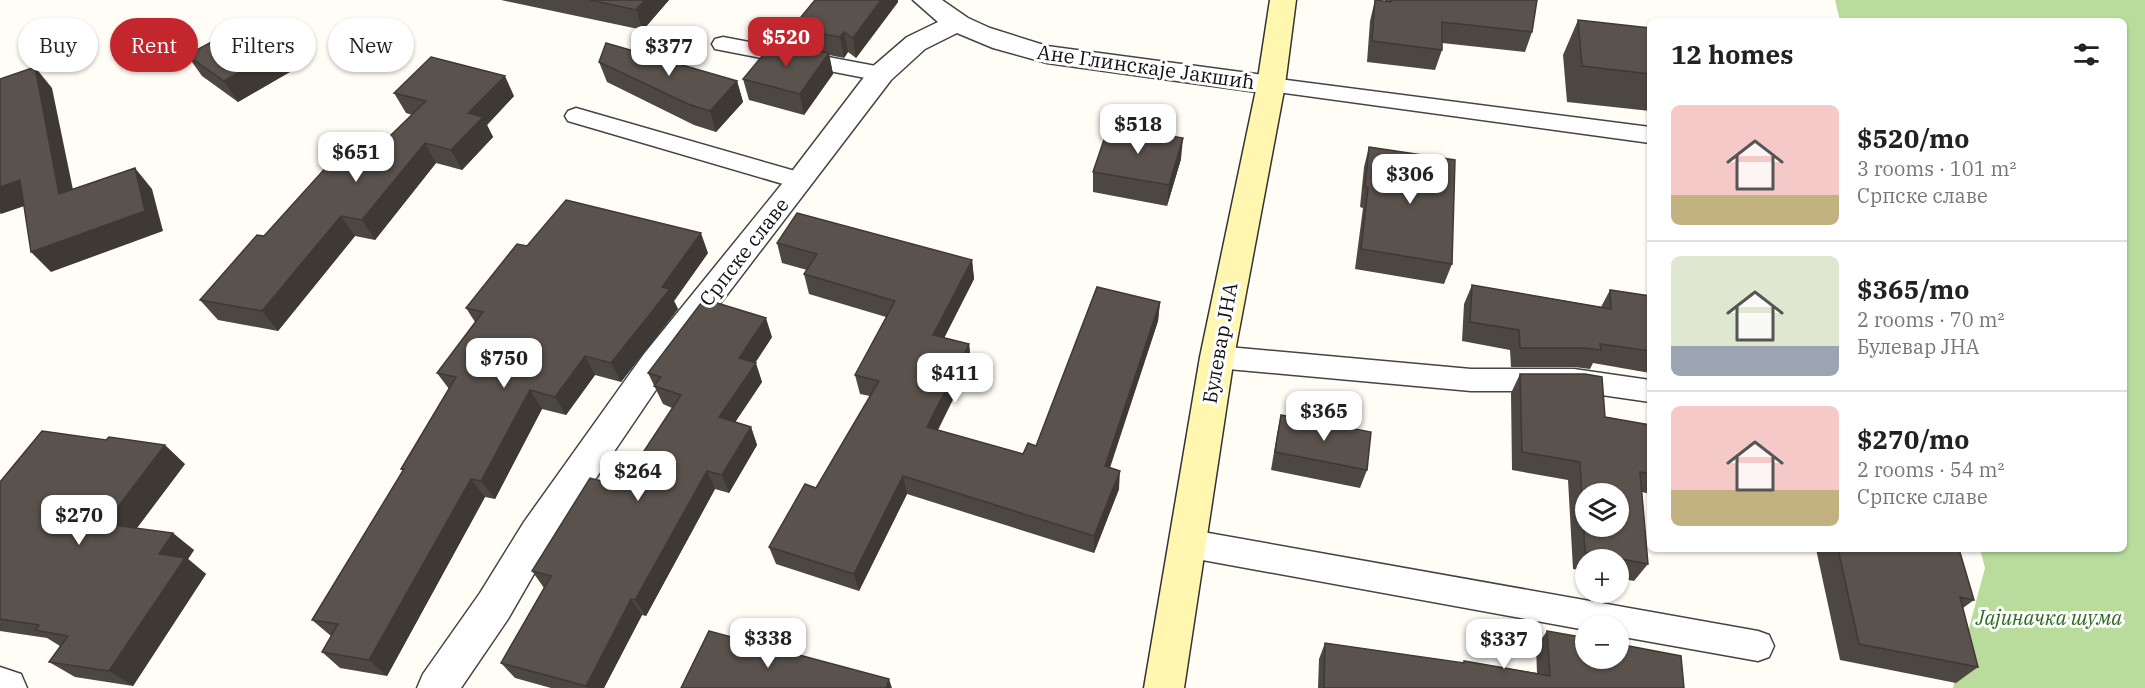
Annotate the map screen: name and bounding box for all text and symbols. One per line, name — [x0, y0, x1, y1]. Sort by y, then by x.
pin: $520 — [750, 17, 822, 68]
chip: Buy — [18, 18, 98, 72]
chip: Rent — [110, 18, 198, 72]
chip: Filters — [210, 18, 316, 72]
chip: New — [328, 18, 414, 72]
text: $520 — [762, 23, 810, 50]
pin: $377 — [633, 26, 705, 77]
text: $377 — [645, 32, 693, 59]
text: 12 homes — [1671, 37, 1793, 71]
street label: Ане Глинскаје Јакшић — [1035, 38, 1257, 95]
icon: filters — [2070, 38, 2103, 71]
pin: $518 — [1102, 104, 1174, 155]
text: $518 — [1114, 110, 1162, 137]
text: $520/mo — [1857, 121, 1969, 155]
icon: home — [1719, 129, 1791, 201]
pin: $651 — [320, 132, 392, 183]
text: $651 — [332, 138, 380, 165]
pin: $306 — [1374, 154, 1446, 205]
text: 3 rooms · 101 m² — [1857, 155, 2016, 182]
text: $306 — [1386, 160, 1434, 187]
text: Српске славе — [1857, 182, 1988, 209]
street label: Српске славе — [693, 192, 794, 312]
text: $365/mo — [1857, 272, 1969, 306]
street label: Булевар ЈНА — [1196, 280, 1243, 406]
icon: home — [1719, 280, 1791, 352]
text: 2 rooms · 70 m² — [1857, 306, 2004, 333]
text: Булевар ЈНА — [1857, 333, 1979, 360]
pin: $750 — [468, 338, 540, 389]
text: $750 — [480, 344, 528, 371]
pin: $411 — [919, 353, 991, 404]
text: $411 — [931, 359, 979, 386]
pin: $365 — [1288, 391, 1360, 442]
text: $365 — [1300, 397, 1348, 424]
text: $270/mo — [1857, 422, 1969, 456]
icon: home — [1719, 430, 1791, 502]
pin: $264 — [602, 451, 674, 502]
text: 2 rooms · 54 m² — [1857, 456, 2004, 483]
text: $264 — [614, 457, 662, 484]
map controls — [1575, 483, 1629, 669]
button: layers — [1575, 483, 1629, 537]
text: Српске славе — [1857, 483, 1988, 510]
pin: $270 — [43, 495, 115, 546]
text: $270 — [55, 501, 103, 528]
button: + — [1575, 549, 1629, 603]
park label: Јајиначка шума — [1975, 604, 2122, 631]
button: − — [1575, 615, 1629, 669]
pin: $338 — [732, 618, 804, 669]
pin: $337 — [1468, 619, 1540, 670]
text: $338 — [744, 624, 792, 651]
text: $337 — [1480, 625, 1528, 652]

